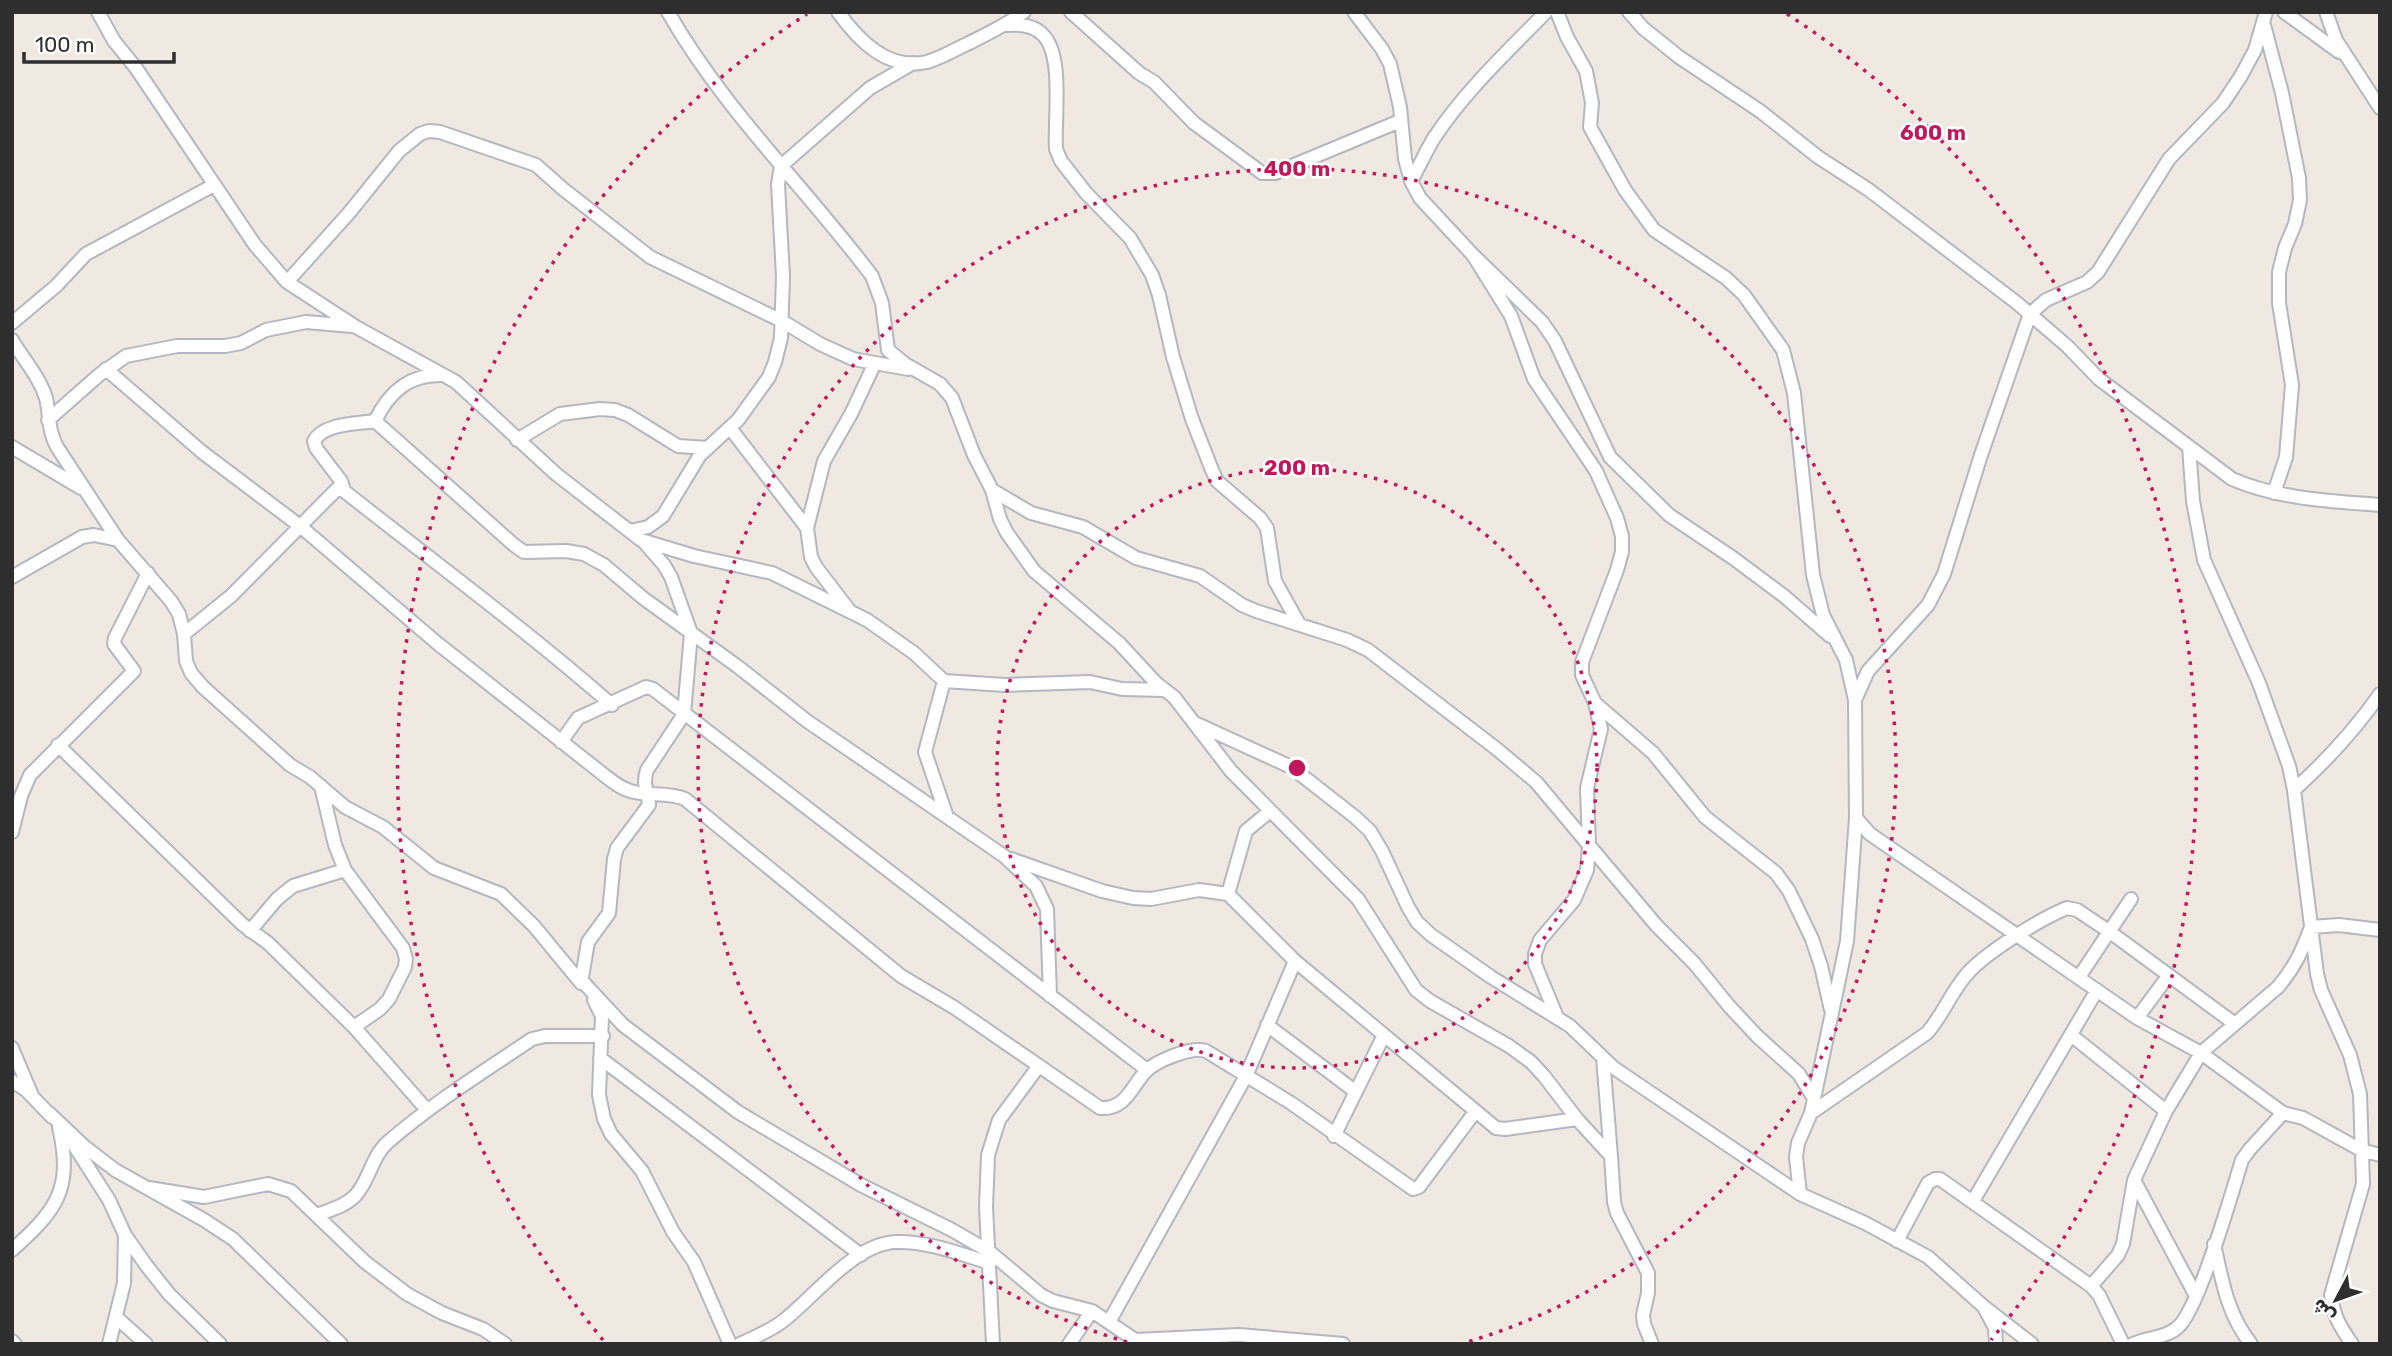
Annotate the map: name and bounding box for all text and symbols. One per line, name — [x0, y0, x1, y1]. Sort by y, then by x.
scale bar — [24, 21, 175, 65]
text: 100 m — [35, 32, 94, 57]
text: 600 m — [1900, 120, 1966, 145]
text: 400 m — [1264, 156, 1330, 181]
text: 200 m — [1264, 455, 1330, 480]
centre of rings — [1285, 756, 1309, 780]
north arrow — [2301, 1265, 2371, 1335]
text: ش — [2307, 1294, 2340, 1327]

